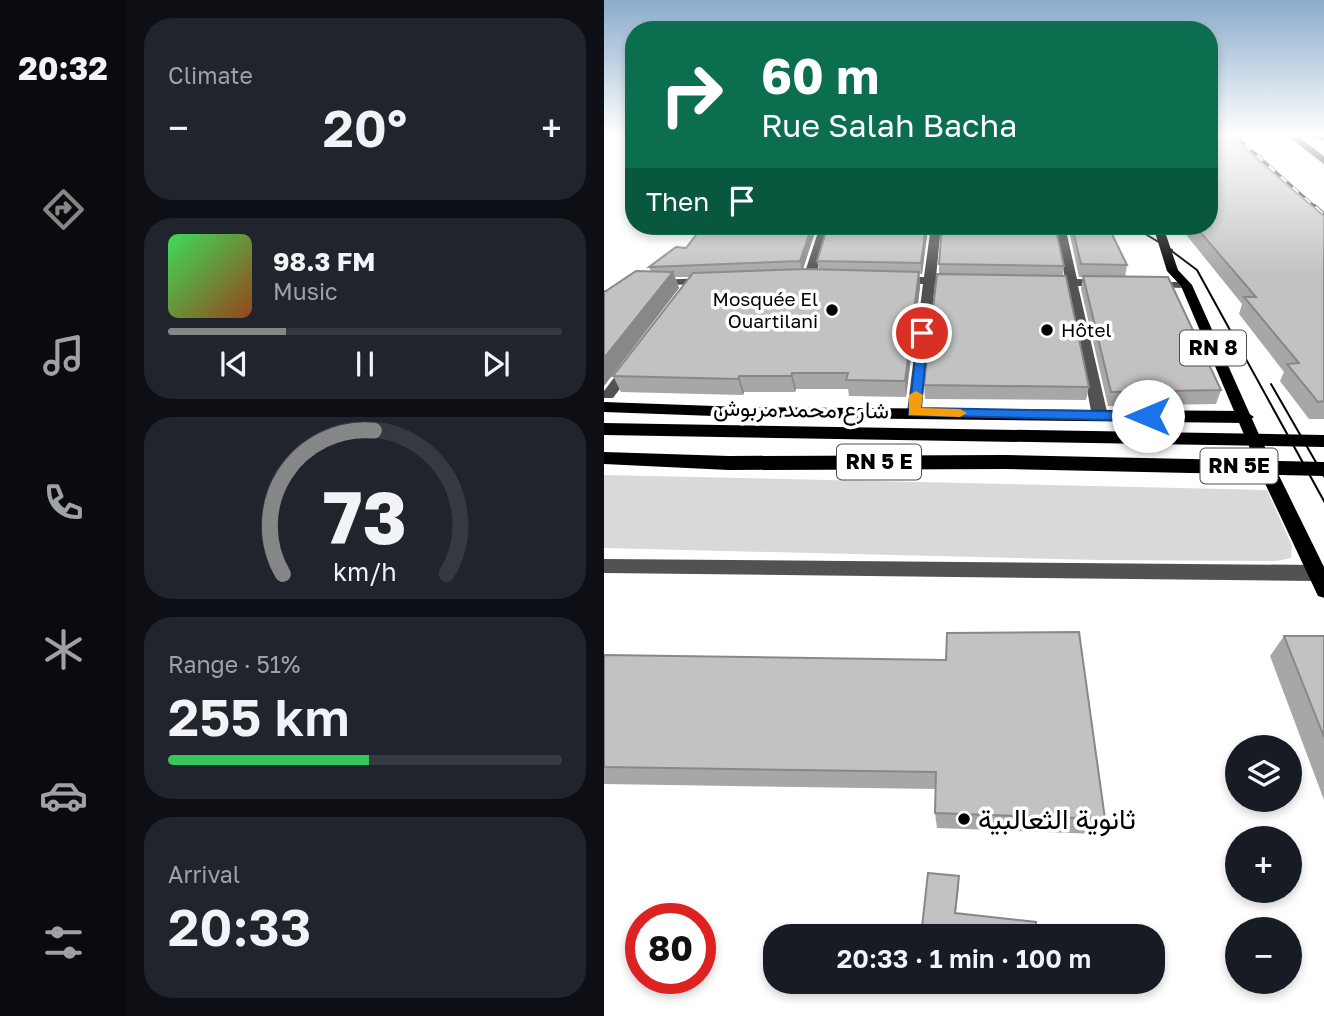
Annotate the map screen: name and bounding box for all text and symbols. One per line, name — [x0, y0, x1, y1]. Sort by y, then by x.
text: 60 m — [761, 46, 879, 105]
text: 20:32 — [18, 49, 108, 87]
icon: right — [646, 49, 737, 140]
text: Climate — [168, 61, 253, 89]
text: 20° — [323, 96, 407, 158]
text: − — [168, 105, 189, 150]
text: + — [541, 105, 562, 150]
text: Rue Salah Bacha — [761, 106, 1017, 144]
icon: arrive — [723, 182, 761, 220]
icon: directions — [39, 185, 88, 234]
text: Then — [646, 186, 709, 217]
text: 98.3 FM — [273, 246, 375, 277]
text: Music — [273, 277, 338, 305]
place label: Mosquée El Ouartilani — [713, 287, 818, 332]
marker: Mosquée El Ouartilani — [824, 302, 840, 318]
pin — [892, 303, 952, 363]
icon: arrive — [903, 314, 941, 352]
place label: Hôtel — [1061, 318, 1112, 341]
marker: Hôtel — [1039, 322, 1055, 338]
road number: RN 8 — [1180, 330, 1246, 366]
icon: music — [39, 331, 88, 380]
icon: previous — [215, 345, 253, 383]
icon: pause — [346, 345, 384, 383]
icon: next — [477, 345, 515, 383]
position arrow — [1111, 379, 1185, 453]
street label: شارع محمد مربوش — [713, 392, 889, 427]
road number: RN 5 E — [837, 444, 921, 480]
road number: RN 5E — [1200, 448, 1278, 484]
text: 73 — [323, 473, 407, 560]
icon: phone — [39, 478, 88, 527]
text: km/h — [333, 556, 397, 587]
icon: climate — [39, 625, 88, 674]
text: Range · 51% — [168, 650, 300, 678]
text: 255 km — [168, 685, 350, 747]
map controls — [1225, 735, 1302, 994]
button: layers — [1225, 735, 1302, 812]
icon: car — [39, 771, 88, 820]
place label: ثانوية الثعالبية — [978, 802, 1136, 837]
marker: ثانوية الثعالبية — [956, 811, 972, 827]
button: + — [1225, 826, 1302, 903]
text: Arrival — [168, 860, 240, 888]
text: 20:33 — [168, 895, 311, 957]
speed limit sign: 80 — [625, 903, 716, 994]
button: − — [1225, 917, 1302, 994]
icon: filters — [39, 918, 88, 967]
text: 20:33 · 1 min · 100 m — [837, 943, 1091, 974]

